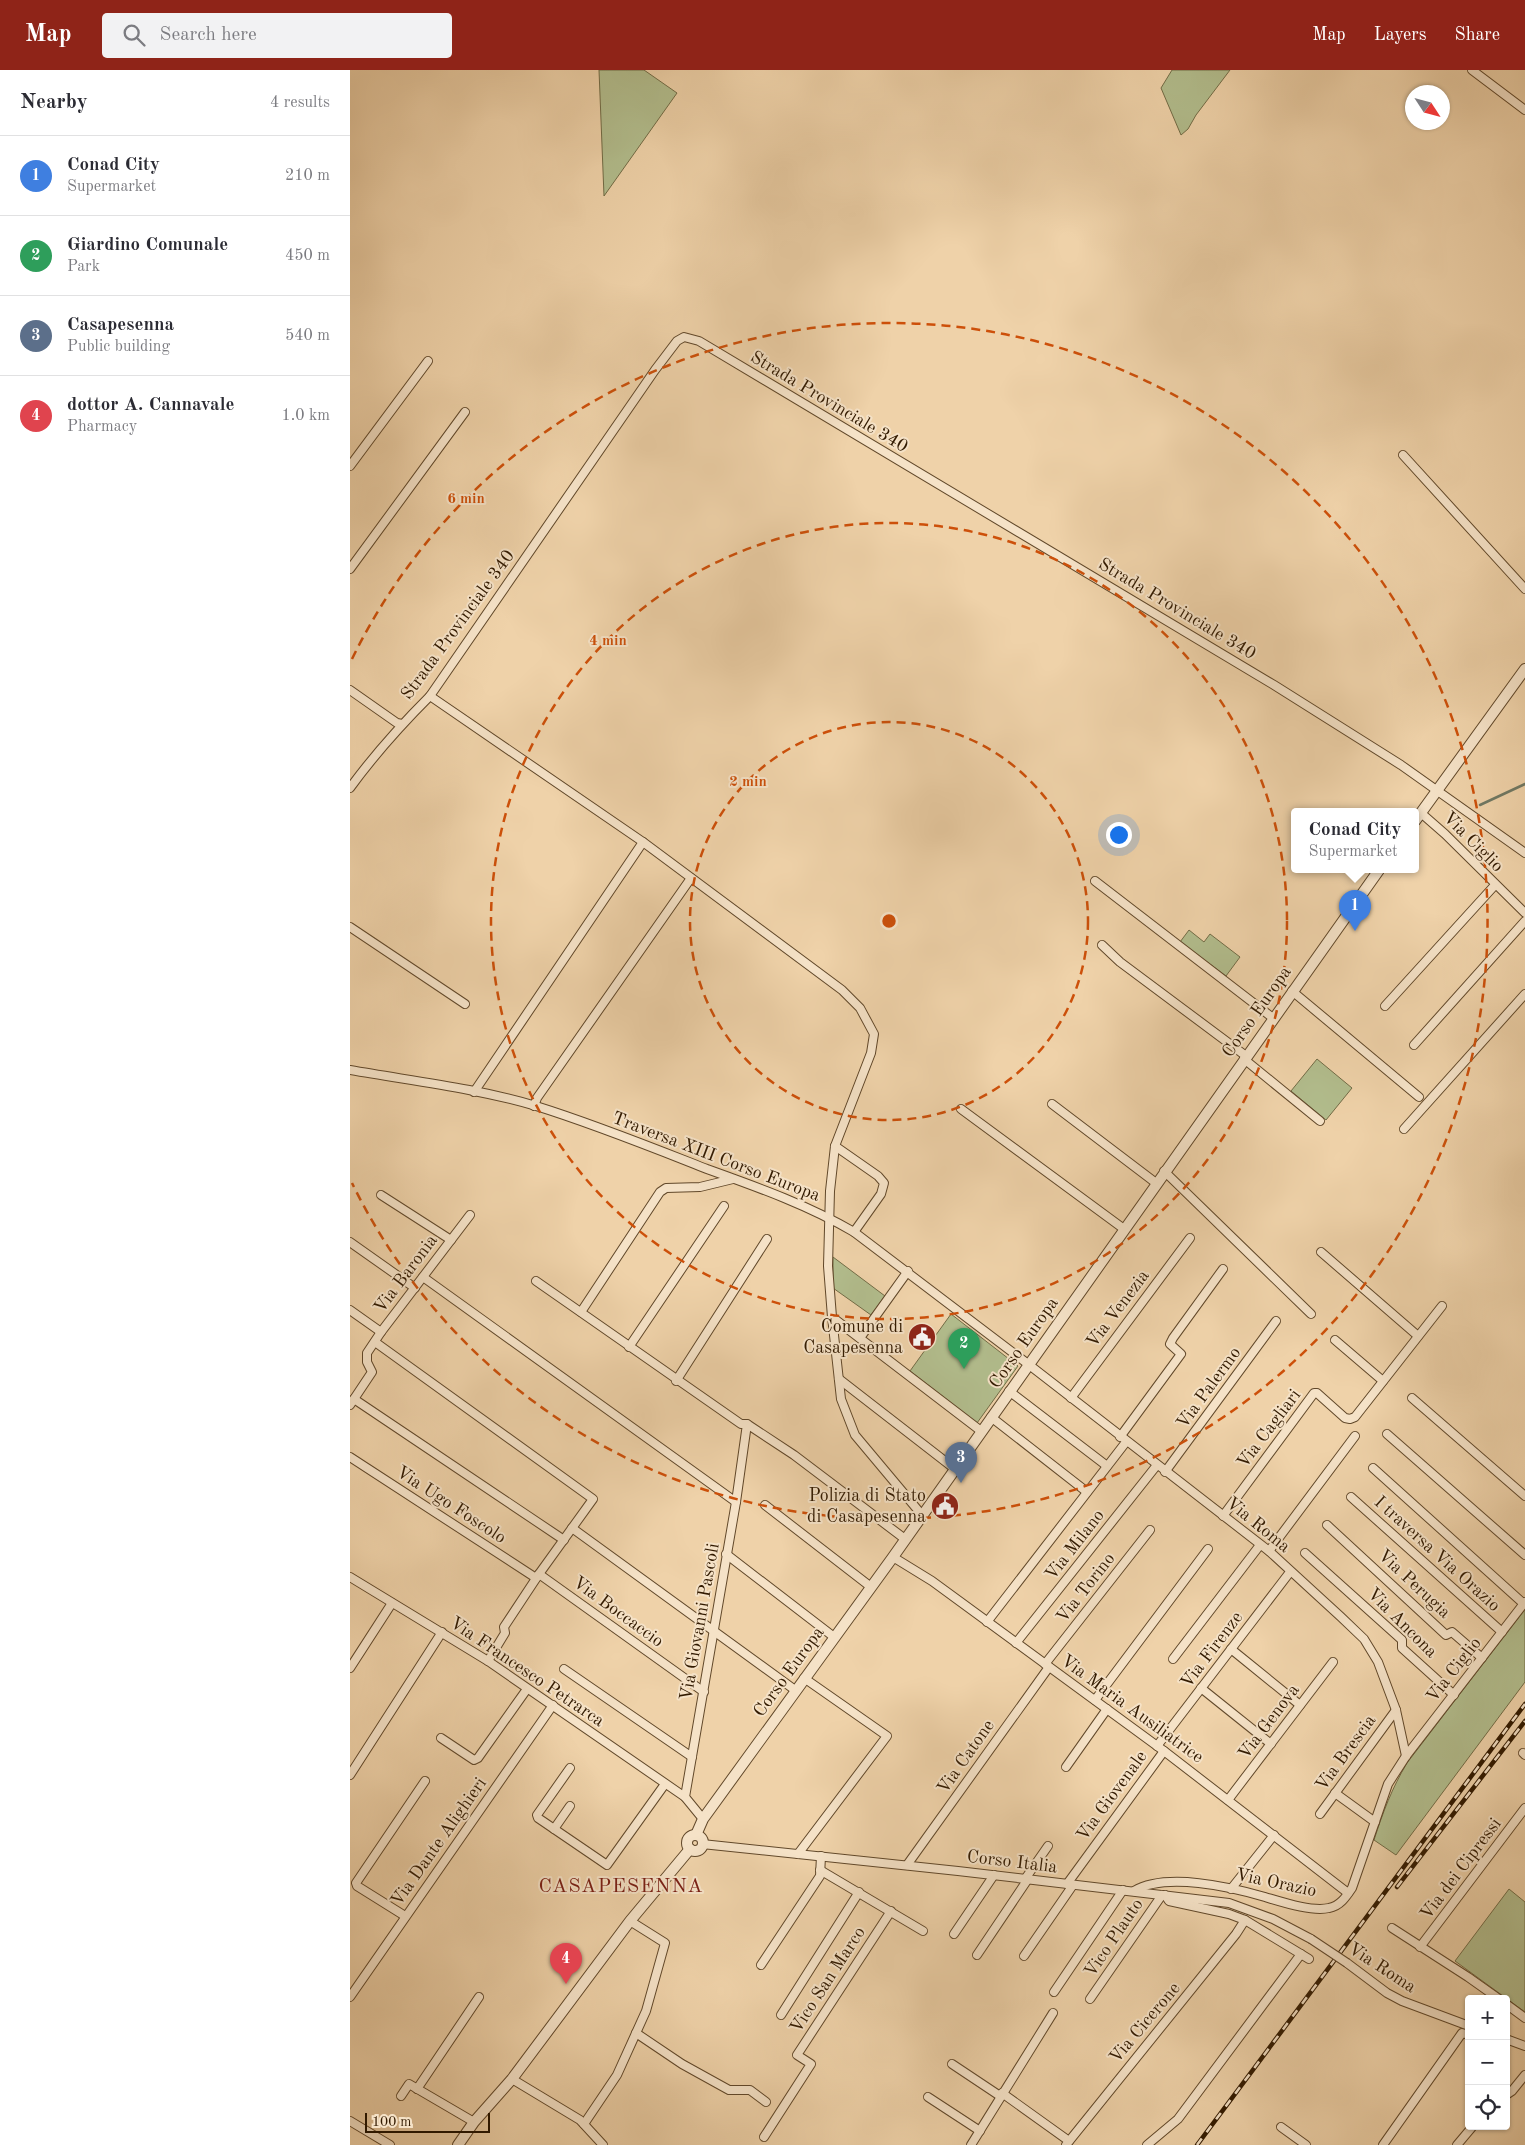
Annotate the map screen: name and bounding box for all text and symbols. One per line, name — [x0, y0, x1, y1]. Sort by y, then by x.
search box — [102, 13, 452, 58]
icon: search — [120, 21, 148, 49]
text: Map — [25, 23, 72, 47]
text: Search here — [160, 26, 257, 45]
text: Map — [1312, 26, 1346, 44]
text: Layers — [1374, 26, 1426, 44]
text: Share — [1454, 26, 1500, 44]
north arrow — [1405, 85, 1450, 130]
text: Nearby — [20, 92, 88, 113]
text: 4 results — [270, 95, 330, 111]
text: Conad City — [67, 156, 160, 175]
text: 1 — [31, 168, 41, 184]
text: 210 m — [285, 168, 330, 184]
text: Supermarket — [67, 179, 156, 195]
text: Giardino Comunale — [67, 236, 228, 255]
text: 2 — [31, 248, 41, 264]
text: 450 m — [285, 248, 330, 264]
text: Park — [67, 259, 100, 275]
text: Casapesenna — [67, 316, 174, 335]
text: 3 — [31, 328, 41, 344]
text: 540 m — [285, 328, 330, 344]
text: Public building — [67, 339, 170, 355]
street label: Strada Provinciale 340 — [747, 348, 911, 456]
text: dottor A. Cannavale — [67, 396, 235, 415]
text: 4 — [31, 408, 41, 424]
text: 1.0 km — [281, 408, 330, 424]
text: Pharmacy — [67, 419, 137, 435]
text: 6 min — [447, 492, 485, 507]
street label: Strada Provinciale 340 — [398, 547, 518, 703]
street label: Strada Provinciale 340 — [1095, 555, 1259, 663]
text: 4 min — [589, 634, 627, 649]
text: 2 min — [729, 775, 767, 790]
popup — [1291, 808, 1419, 873]
street label: Via Ciglio — [1439, 808, 1507, 876]
text: Conad City — [1309, 821, 1401, 840]
your location — [1106, 822, 1132, 848]
text: Supermarket — [1309, 844, 1398, 860]
pin: 1 — [1339, 890, 1371, 931]
centre of rings — [880, 912, 898, 930]
street label: Corso Europa — [1219, 963, 1295, 1061]
street label: Traversa XIII Corso Europa — [610, 1109, 823, 1205]
street label: Via Baronia — [371, 1231, 441, 1317]
street label: Via Venezia — [1083, 1267, 1153, 1351]
street label: Corso Europa — [986, 1294, 1062, 1392]
place label: Comune di Casapesenna — [803, 1318, 903, 1357]
public building icon: Comune di Casapesenna — [907, 1322, 937, 1352]
pin: 2 — [948, 1328, 980, 1369]
street label: Via Palermo — [1174, 1344, 1245, 1432]
street label: Via Cagliari — [1234, 1386, 1304, 1472]
pin: 3 — [945, 1442, 977, 1483]
street label: Via Ugo Foscolo — [393, 1463, 509, 1547]
place label: Polizia di Stato di Casapesenna — [807, 1487, 926, 1526]
public building icon: Polizia di Stato di Casapesenna — [930, 1491, 960, 1521]
street label: I traversa Via Orazio — [1371, 1493, 1504, 1615]
street label: Via Roma — [1222, 1494, 1294, 1556]
street label: Via Milano — [1042, 1506, 1108, 1584]
street label: Via Giovanni Pascoli — [677, 1542, 723, 1702]
street label: Via Perugia — [1374, 1546, 1454, 1622]
street label: Via Torino — [1053, 1550, 1119, 1626]
street label: Via Boccaccio — [569, 1573, 667, 1651]
street label: Via Ancona — [1364, 1585, 1441, 1662]
street label: Via Firenze — [1178, 1608, 1246, 1692]
street label: Via Francesco Petrarca — [446, 1614, 608, 1730]
street label: Corso Europa — [750, 1623, 828, 1720]
street label: Via Ciglio — [1423, 1634, 1485, 1706]
street label: Via Maria Ausiliatrice — [1057, 1651, 1207, 1767]
street label: Via Genova — [1235, 1681, 1303, 1763]
street label: Via Brescia — [1312, 1711, 1380, 1794]
street label: Via Catone — [934, 1717, 998, 1797]
street label: Via Giovenale — [1073, 1748, 1151, 1844]
street label: Via Dante Alighieri — [388, 1774, 490, 1910]
street label: Via dei Cipressi — [1417, 1815, 1505, 1923]
street label: Corso Italia — [966, 1848, 1058, 1876]
street label: Via Orazio — [1234, 1866, 1318, 1900]
district label: CASAPESENNA — [539, 1877, 703, 1897]
street label: Vico Plauto — [1081, 1895, 1147, 1981]
street label: Vico San Marco — [787, 1924, 869, 2036]
street label: Via Roma — [1345, 1940, 1419, 1997]
pin: 4 — [550, 1943, 582, 1984]
street label: Via Cicerone — [1106, 1979, 1184, 2067]
map controls — [1465, 1995, 1510, 2130]
button: + — [1465, 1995, 1510, 2040]
button: − — [1465, 2040, 1510, 2085]
button: locate — [1465, 2085, 1510, 2130]
scale bar — [365, 2110, 490, 2133]
text: 100 m — [372, 2115, 411, 2129]

